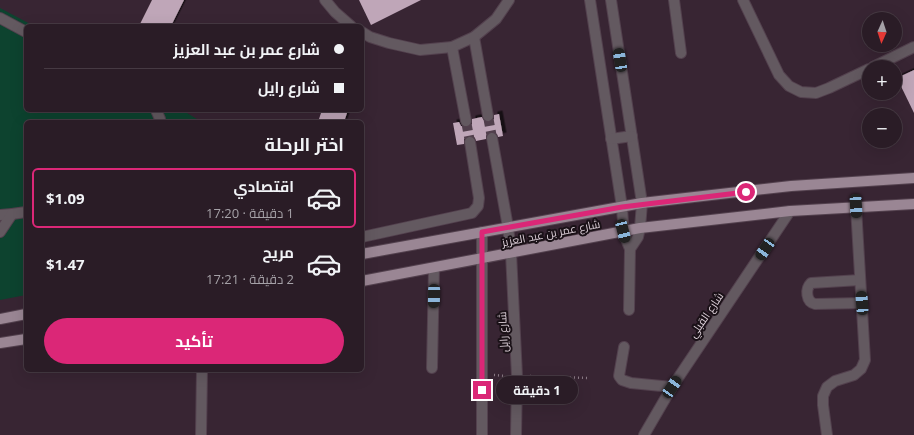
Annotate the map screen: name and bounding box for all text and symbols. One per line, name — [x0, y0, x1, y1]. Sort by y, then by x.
north arrow — [862, 12, 902, 52]
map controls — [862, 12, 902, 148]
text: شارع عمر بن عبد العزيز — [173, 39, 320, 59]
car — [612, 47, 628, 73]
button: + — [862, 60, 902, 100]
text: شارع رايل — [258, 77, 320, 97]
button: − — [862, 108, 902, 148]
text: اختر الرحلة — [265, 132, 344, 156]
text: اقتصادي — [234, 176, 294, 196]
icon: car — [306, 180, 342, 216]
route start — [737, 183, 755, 201]
text: $1.09 — [46, 188, 85, 208]
car — [849, 194, 863, 218]
text: 1 دقيقة · 17:20 — [206, 204, 294, 222]
street label: شارع عمر بن عبد العزيز — [500, 216, 601, 251]
car — [614, 218, 632, 244]
car — [753, 236, 777, 262]
text: مريح — [262, 242, 294, 262]
icon: car — [306, 246, 342, 282]
text: $1.47 — [46, 254, 85, 274]
text: 2 دقيقة · 17:21 — [206, 270, 294, 288]
car — [428, 284, 440, 308]
street label: شارع القبلي — [685, 289, 728, 342]
car — [855, 291, 869, 315]
street label: شارع رايل — [494, 311, 512, 353]
button: تأكيد — [44, 318, 344, 364]
car — [660, 374, 684, 400]
callout: 1 دقيقة — [496, 376, 578, 404]
route end — [473, 381, 491, 399]
text: 1 دقيقة — [513, 381, 561, 399]

